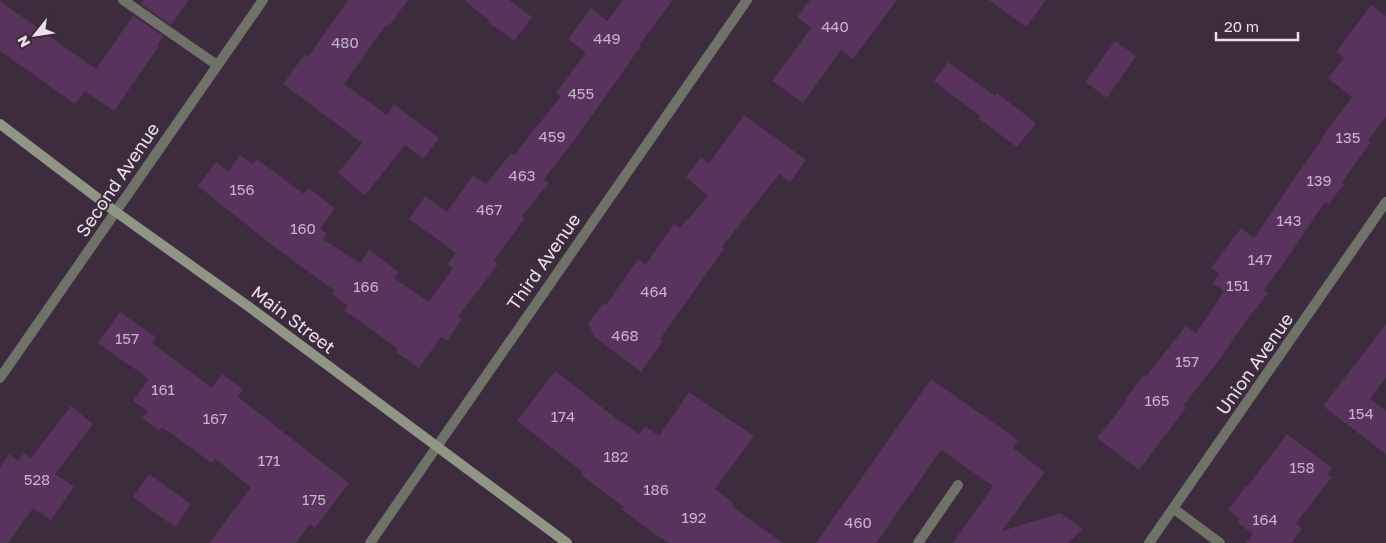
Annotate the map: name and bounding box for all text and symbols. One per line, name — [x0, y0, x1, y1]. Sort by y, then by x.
north arrow — [10, 10, 60, 60]
scale bar — [1216, 10, 1298, 42]
house number: 440 — [821, 17, 849, 35]
text: 20 m — [1224, 17, 1259, 35]
house number: 449 — [593, 29, 621, 47]
text: N — [13, 33, 33, 51]
house number: 480 — [331, 33, 359, 51]
house number: 455 — [568, 84, 594, 102]
street label: Second Avenue — [71, 118, 163, 241]
house number: 459 — [539, 127, 565, 145]
house number: 135 — [1336, 128, 1360, 146]
house number: 463 — [508, 166, 536, 184]
house number: 139 — [1306, 171, 1332, 189]
house number: 156 — [229, 180, 255, 198]
house number: 467 — [476, 200, 502, 218]
street label: Third Avenue — [502, 209, 585, 314]
house number: 143 — [1276, 211, 1302, 229]
house number: 160 — [290, 219, 316, 237]
house number: 147 — [1248, 250, 1272, 268]
house number: 151 — [1226, 276, 1250, 294]
house number: 166 — [353, 277, 379, 295]
street label: Main Street — [247, 281, 340, 358]
house number: 464 — [640, 282, 668, 300]
street label: Union Avenue — [1211, 308, 1297, 418]
house number: 468 — [611, 326, 639, 344]
house number: 157 — [115, 329, 139, 347]
house number: 157 — [1175, 352, 1199, 370]
house number: 161 — [151, 380, 175, 398]
house number: 165 — [1144, 391, 1170, 409]
house number: 154 — [1348, 404, 1374, 422]
house number: 174 — [551, 407, 575, 425]
house number: 167 — [203, 409, 227, 427]
house number: 182 — [603, 447, 629, 465]
house number: 171 — [258, 451, 280, 469]
house number: 158 — [1289, 458, 1315, 476]
house number: 528 — [24, 470, 50, 488]
house number: 186 — [643, 480, 669, 498]
house number: 175 — [302, 490, 326, 508]
house number: 192 — [681, 508, 707, 526]
house number: 164 — [1252, 510, 1278, 528]
house number: 460 — [844, 513, 872, 531]

